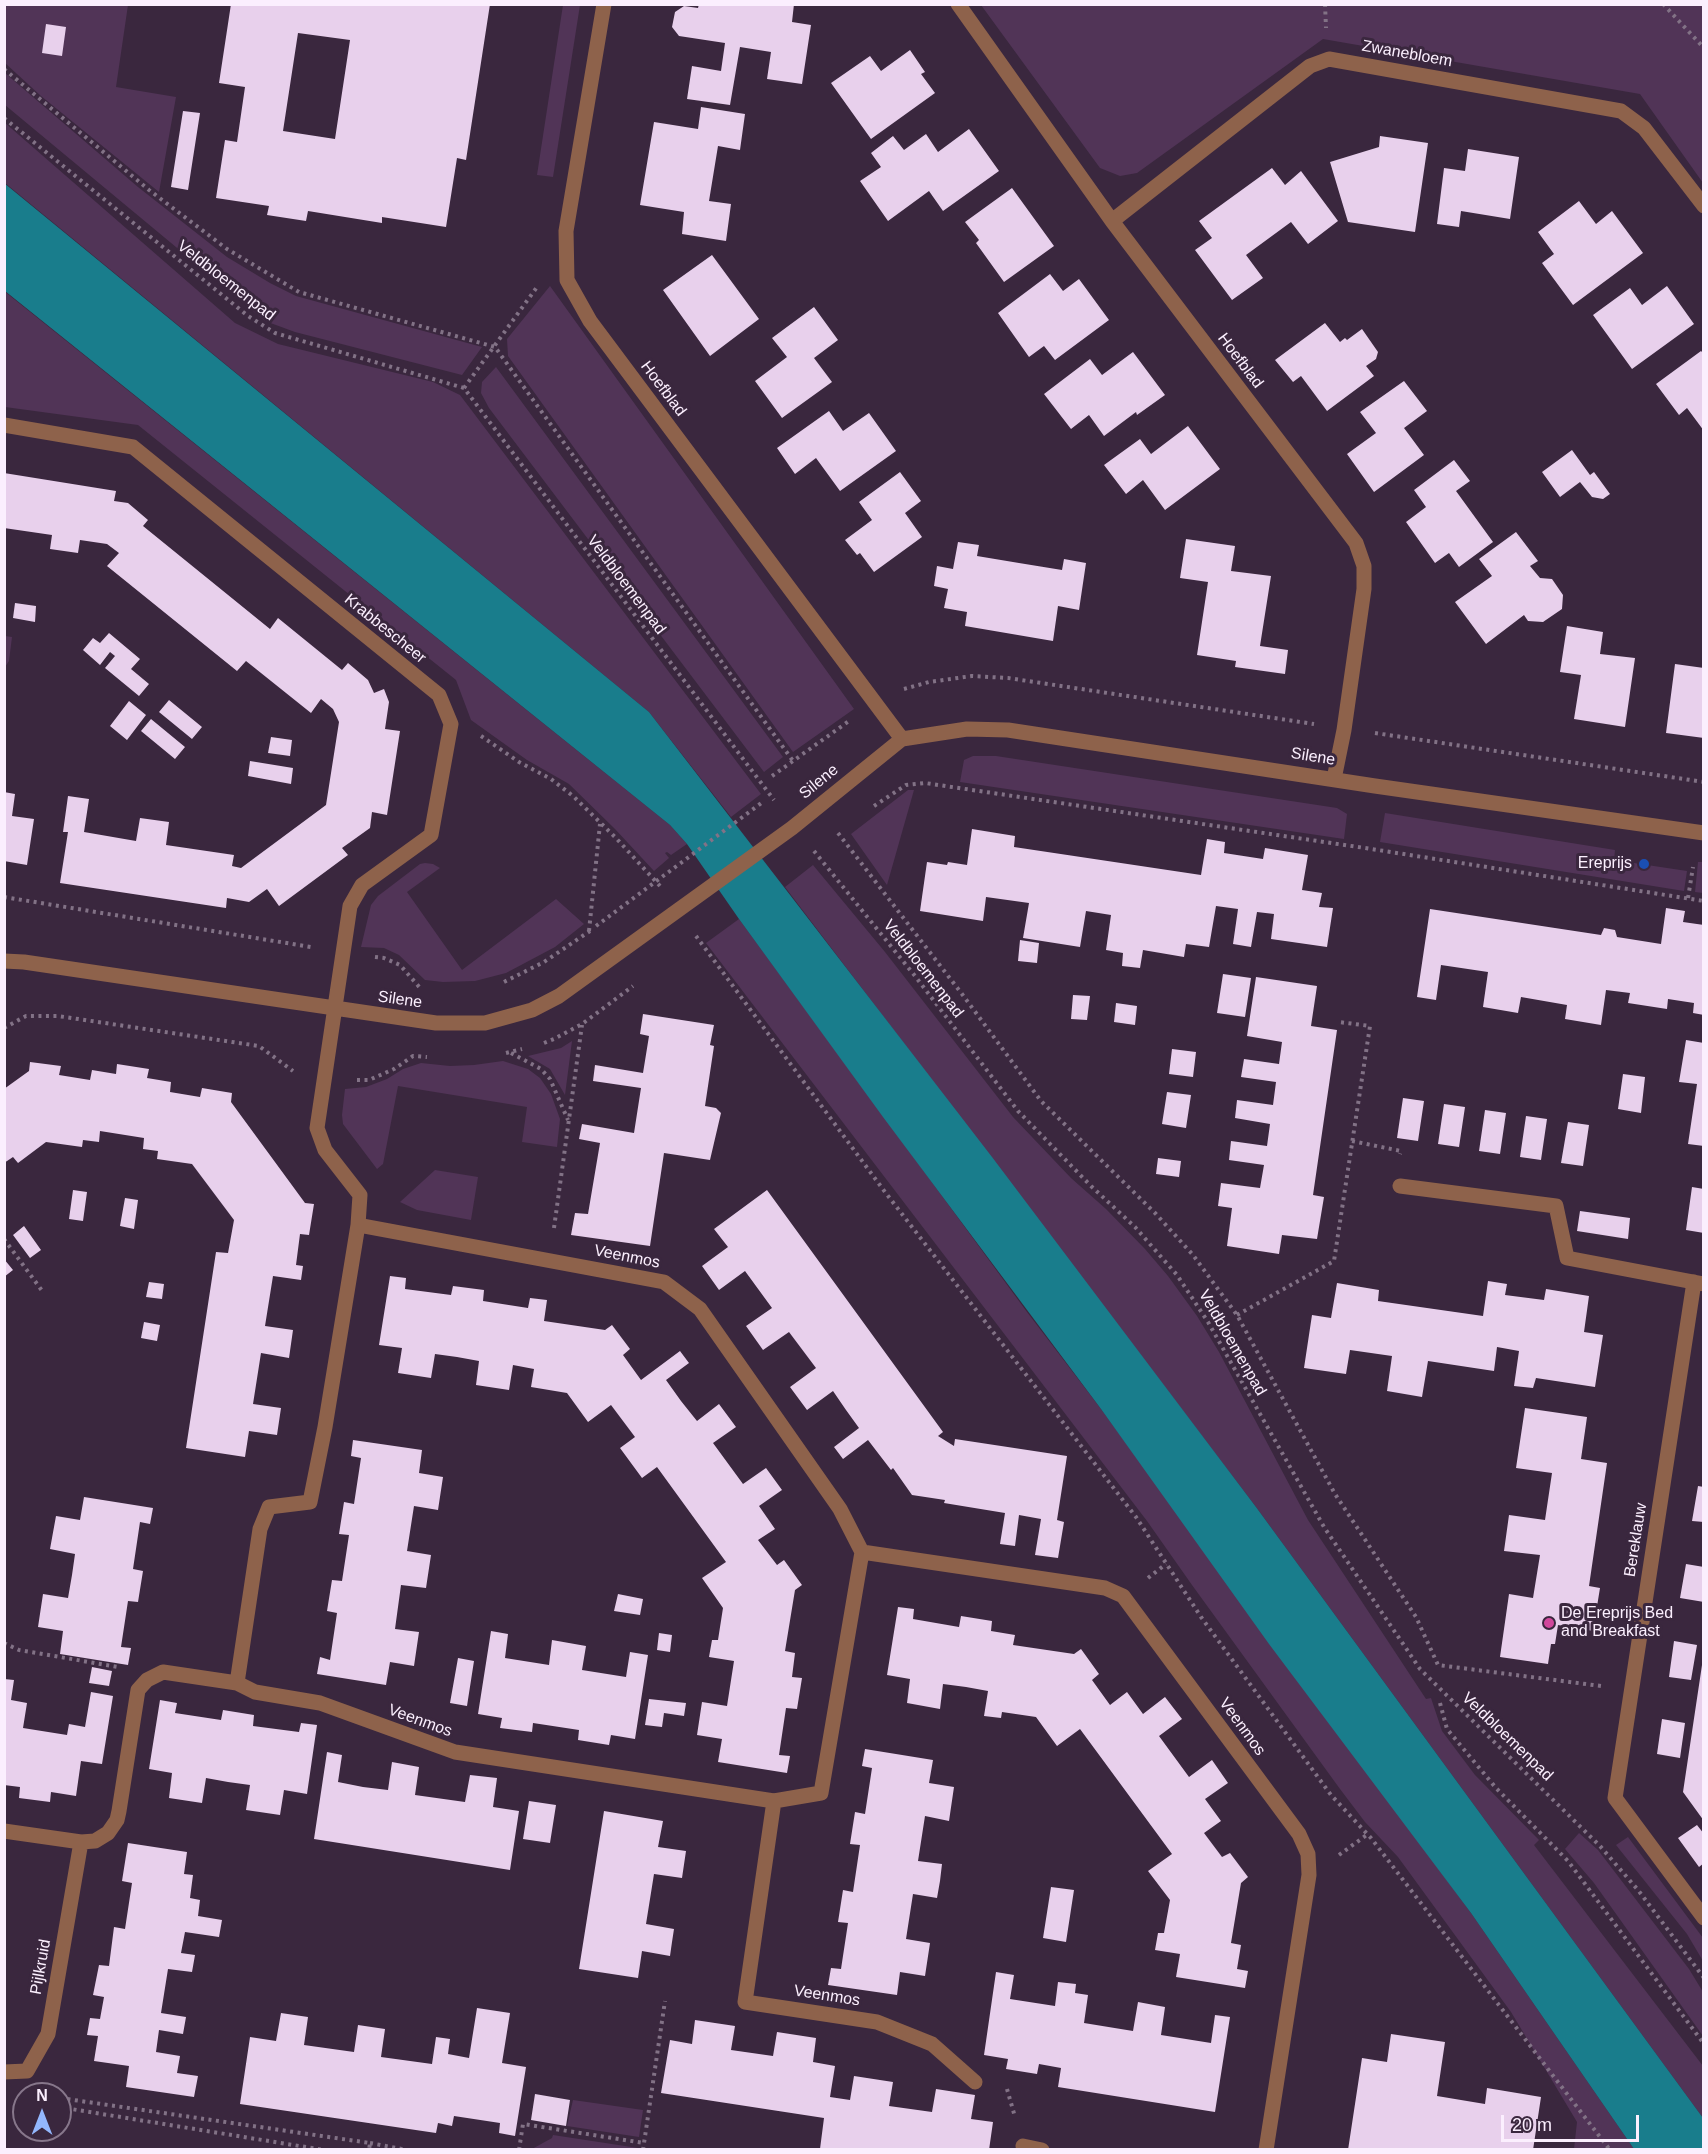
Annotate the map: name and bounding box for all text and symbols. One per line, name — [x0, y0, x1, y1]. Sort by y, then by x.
street label: Zwanebloem — [1360, 37, 1454, 71]
street label: Veldbloemenpad — [173, 237, 279, 325]
street label: Hoefblad — [1213, 330, 1267, 392]
street label: Hoefblad — [636, 358, 690, 420]
street label: Veldbloemenpad — [582, 532, 670, 638]
street label: Krabbescheer — [340, 590, 430, 668]
street label: Silene — [1290, 744, 1336, 770]
street label: Silene — [796, 761, 842, 803]
place label: Ereprijs — [1578, 854, 1632, 874]
marker: Ereprijs — [1637, 857, 1651, 871]
street label: Veldbloemenpad — [879, 916, 967, 1022]
street label: Silene — [377, 987, 423, 1013]
street label: Veenmos — [592, 1241, 662, 1273]
street label: Veldbloemenpad — [1194, 1287, 1270, 1399]
street label: Bereklauw — [1621, 1502, 1651, 1578]
place label: De Ereprijs Bed and Breakfast — [1561, 1604, 1673, 1642]
marker: De Ereprijs Bed and Breakfast — [1542, 1616, 1556, 1630]
street label: Veldbloemenpad — [1457, 1689, 1557, 1785]
street label: Veenmos — [1215, 1694, 1269, 1760]
street label: Veenmos — [385, 1701, 455, 1741]
street label: Pijlkruid — [27, 1938, 55, 1996]
street label: Veenmos — [793, 1981, 861, 2011]
north arrow — [12, 2082, 72, 2142]
text: N — [36, 2087, 48, 2104]
scale bar — [1504, 2103, 1642, 2141]
text: 20 m — [1512, 2115, 1552, 2135]

